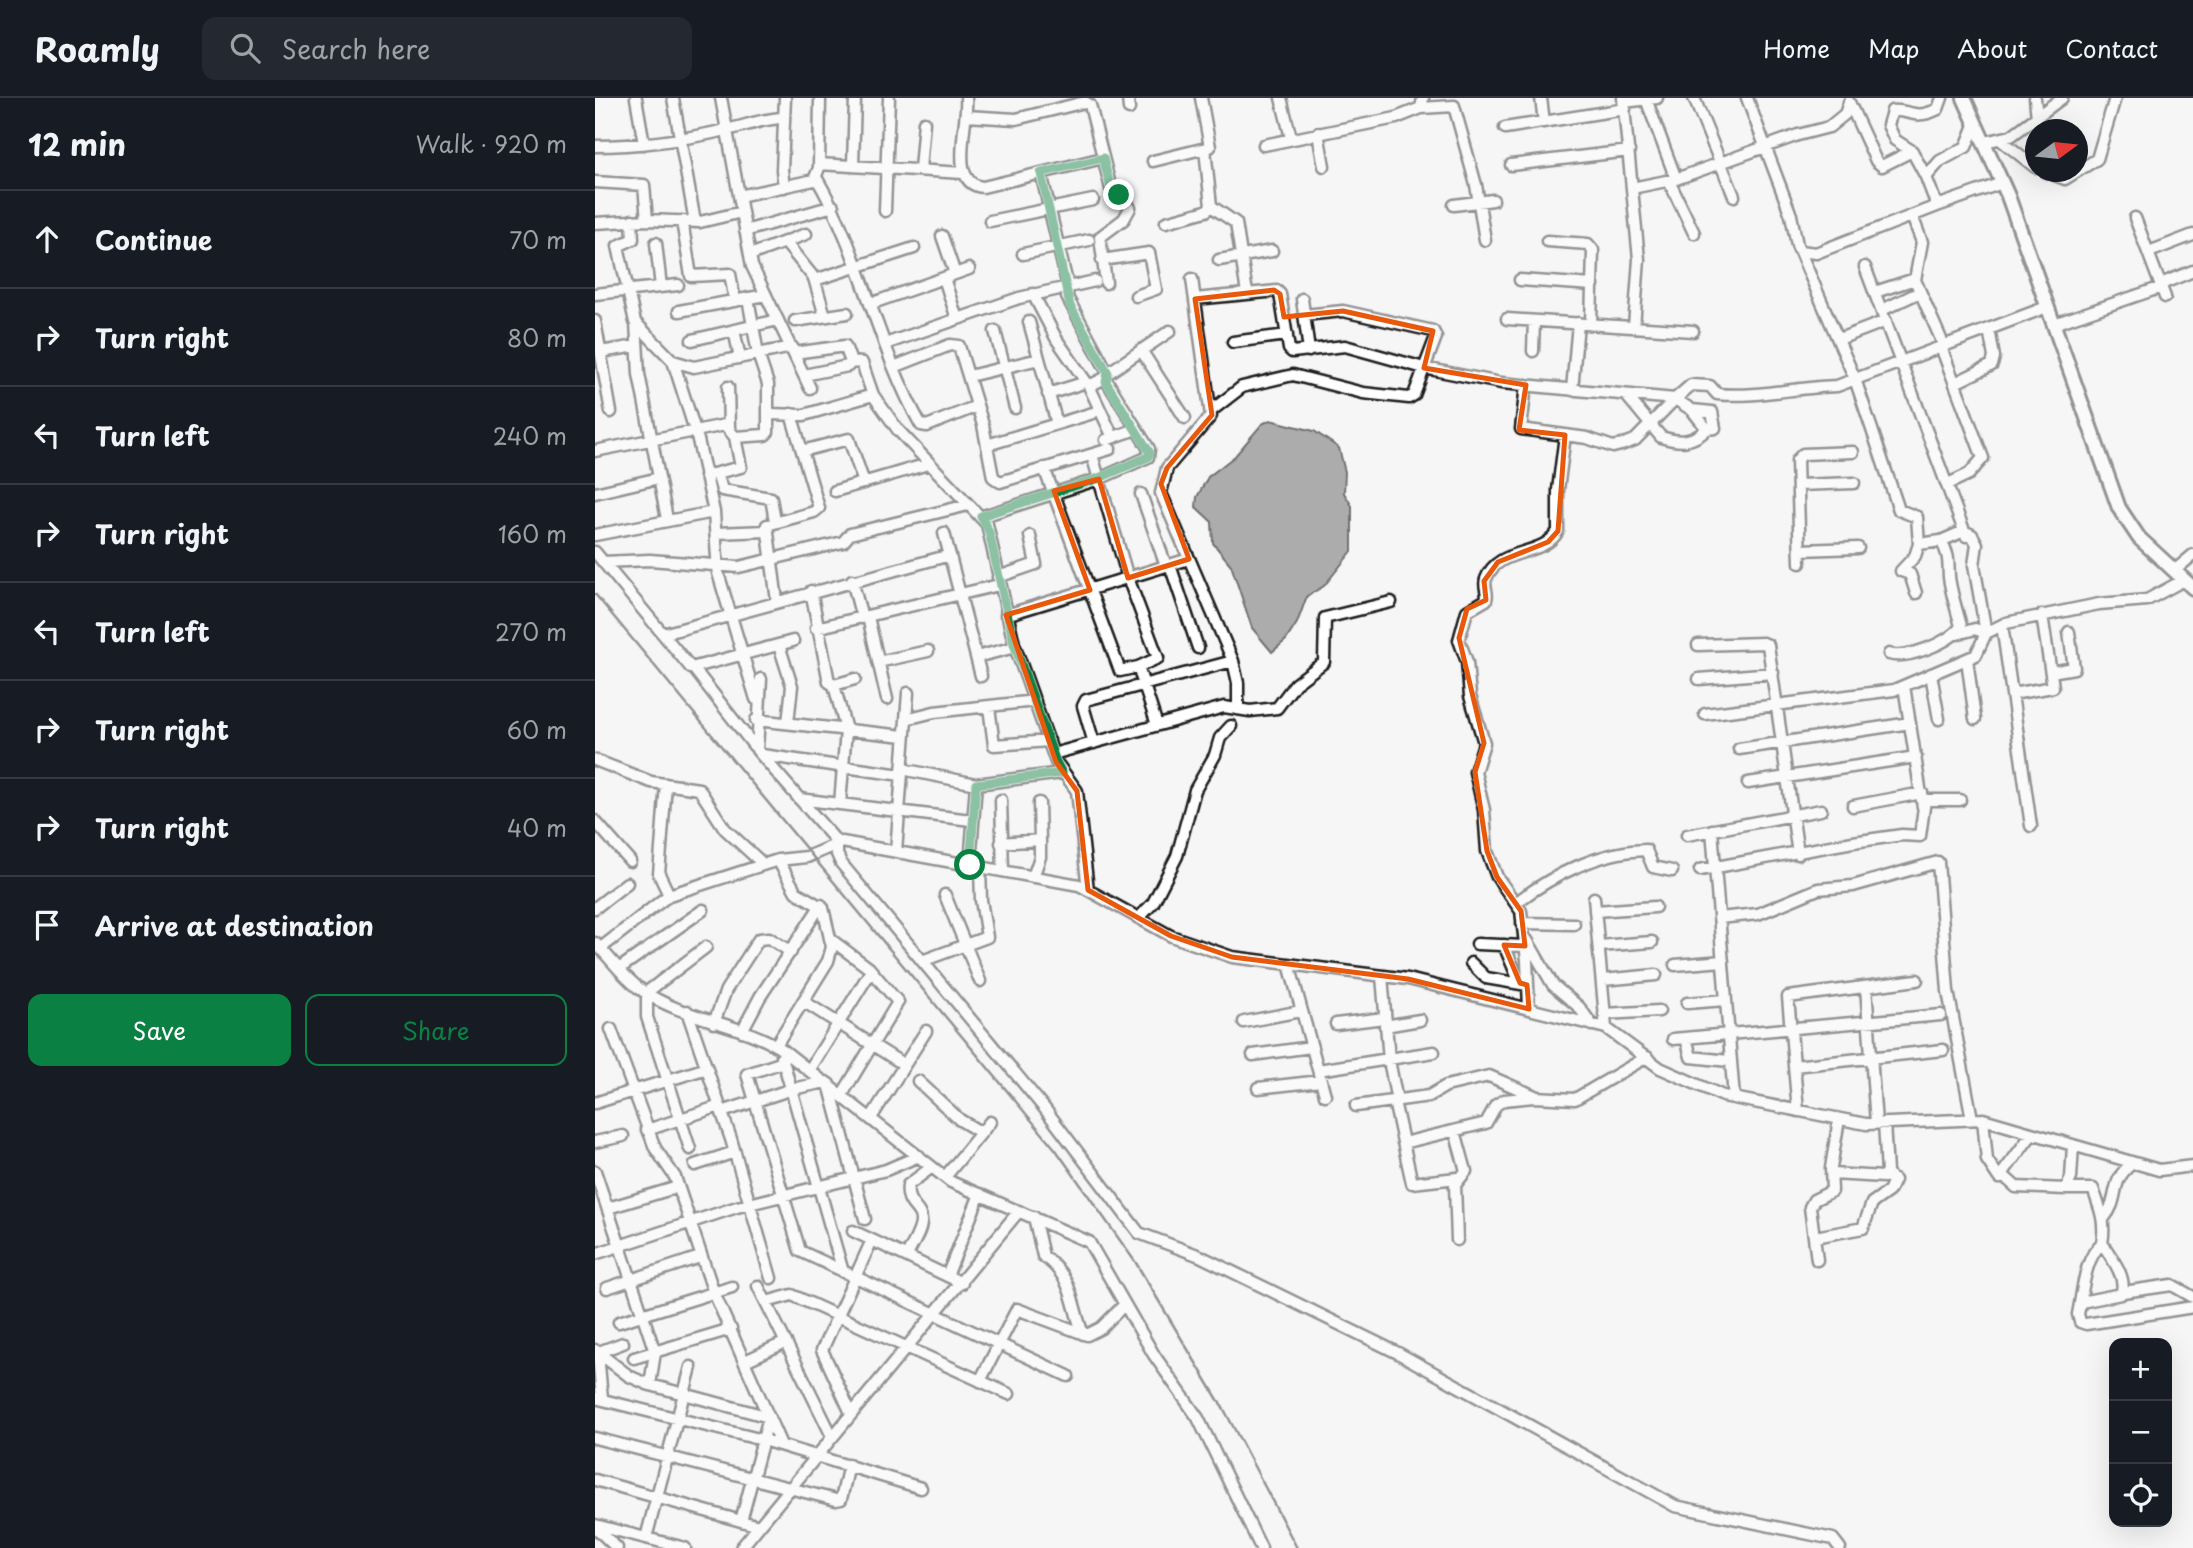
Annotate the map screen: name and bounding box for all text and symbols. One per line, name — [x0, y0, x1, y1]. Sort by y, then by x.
search box — [202, 17, 692, 80]
text: Roamly — [35, 23, 160, 73]
icon: search — [226, 29, 264, 67]
text: Search here — [282, 29, 430, 68]
text: Home — [1763, 30, 1830, 66]
text: Map — [1868, 30, 1919, 66]
text: About — [1957, 30, 2027, 66]
text: Contact — [2065, 30, 2158, 66]
north arrow — [2025, 119, 2088, 182]
text: 12 min — [28, 121, 126, 166]
text: Walk · 920 m — [416, 126, 567, 161]
route end — [1103, 179, 1134, 210]
icon: ahead — [28, 220, 66, 258]
text: Continue — [95, 220, 212, 259]
text: 70 m — [509, 222, 567, 257]
icon: right — [28, 318, 66, 356]
text: Turn right — [95, 318, 229, 357]
text: 80 m — [507, 320, 567, 355]
icon: left — [28, 416, 66, 454]
text: Turn left — [95, 416, 210, 455]
text: 240 m — [493, 418, 567, 453]
icon: right — [28, 514, 66, 552]
text: Turn right — [95, 514, 229, 553]
text: 160 m — [498, 516, 567, 551]
icon: left — [28, 612, 66, 650]
text: Turn left — [95, 612, 210, 651]
text: 270 m — [495, 614, 567, 649]
icon: right — [28, 710, 66, 748]
text: Turn right — [95, 710, 229, 749]
text: 60 m — [507, 712, 567, 747]
icon: right — [28, 808, 66, 846]
text: Turn right — [95, 808, 229, 847]
text: 40 m — [507, 810, 567, 845]
route start — [954, 849, 985, 880]
icon: arrive — [28, 906, 66, 944]
text: Arrive at destination — [95, 906, 374, 945]
button: Save — [28, 994, 291, 1066]
button: Share — [305, 994, 567, 1066]
map controls — [2109, 1338, 2172, 1527]
button: + — [2109, 1338, 2172, 1401]
button: − — [2109, 1401, 2172, 1464]
button: locate — [2109, 1464, 2172, 1527]

